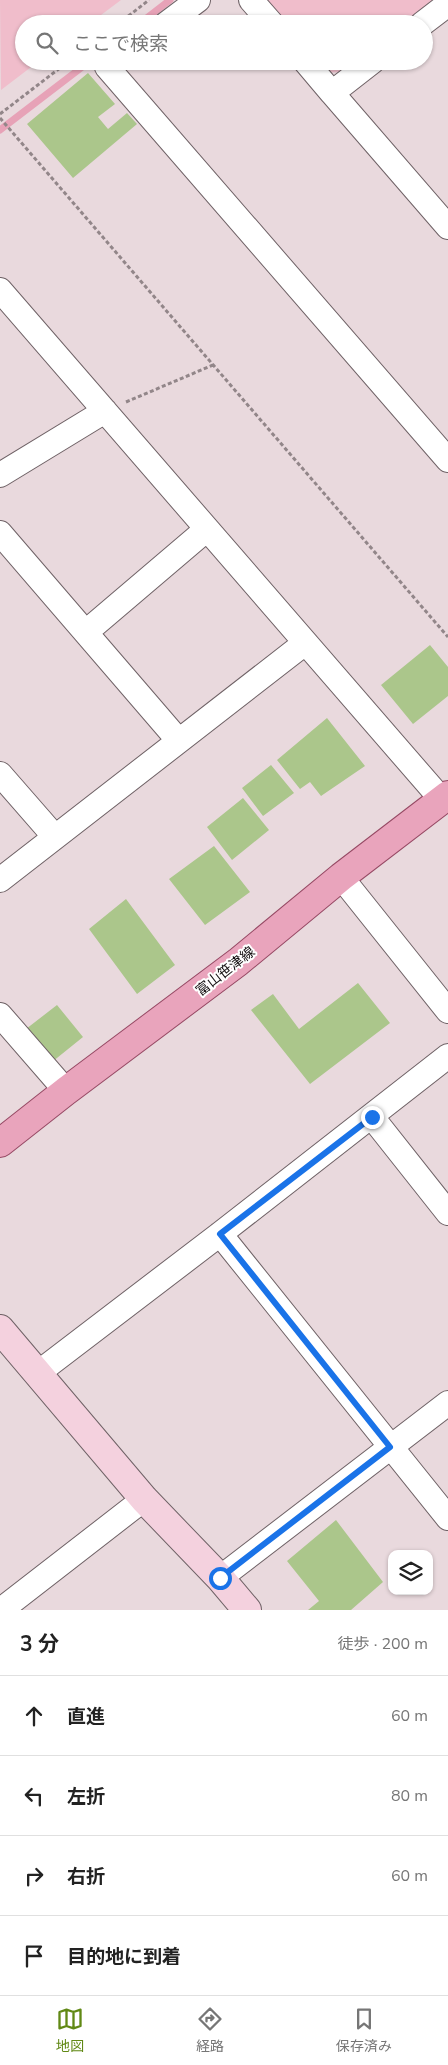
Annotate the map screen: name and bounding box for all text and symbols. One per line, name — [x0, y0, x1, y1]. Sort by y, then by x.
search box — [15, 15, 433, 70]
icon: search — [33, 29, 61, 57]
text: ここで検索 — [73, 31, 168, 57]
street label: 富山笹津線 — [192, 942, 259, 1000]
route end — [361, 1106, 384, 1129]
map controls — [388, 1550, 433, 1595]
button: layers — [388, 1550, 433, 1595]
route start — [209, 1567, 232, 1590]
text: 3 分 — [20, 1630, 59, 1658]
text: 徒歩 · 200 m — [338, 1633, 428, 1655]
icon: ahead — [20, 1702, 48, 1730]
text: 直進 — [67, 1704, 105, 1730]
text: 60 m — [391, 1705, 428, 1727]
icon: left — [20, 1782, 48, 1810]
text: 左折 — [67, 1784, 105, 1810]
text: 80 m — [391, 1785, 428, 1807]
icon: right — [20, 1862, 48, 1890]
text: 右折 — [67, 1864, 105, 1890]
text: 60 m — [391, 1865, 428, 1887]
icon: arrive — [20, 1942, 48, 1970]
text: 目的地に到着 — [67, 1944, 181, 1970]
tab: 地図 — [56, 2005, 84, 2056]
tab: 経路 — [196, 2005, 224, 2056]
tab: 保存済み — [336, 2005, 392, 2056]

